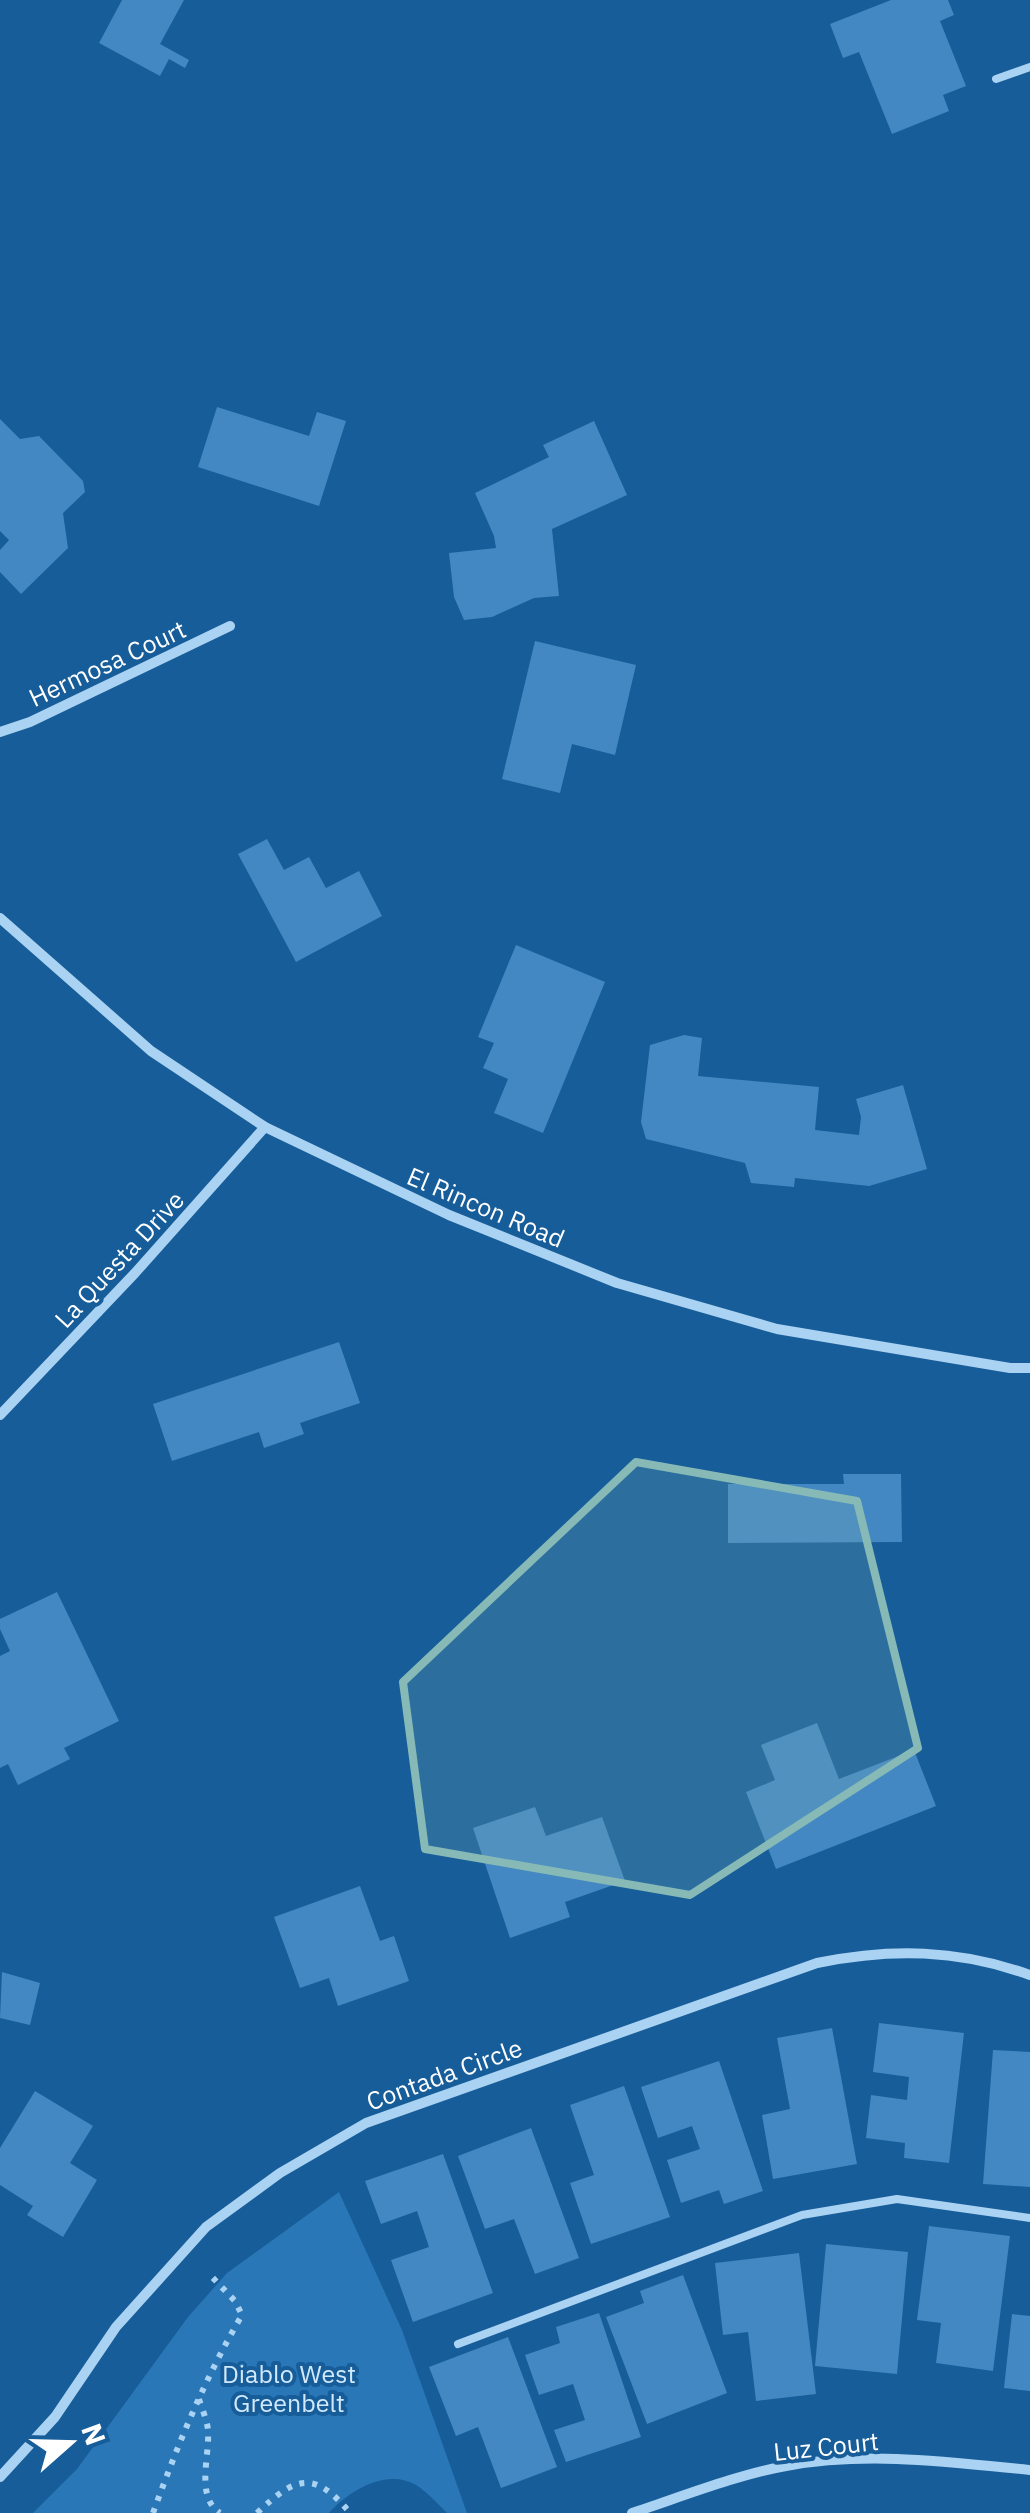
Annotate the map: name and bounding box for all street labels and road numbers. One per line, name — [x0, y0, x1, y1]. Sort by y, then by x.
street label: Hermosa Court — [23, 612, 191, 714]
street label: El Rincon Road — [402, 1159, 570, 1255]
street label: La Questa Drive — [47, 1184, 191, 1334]
street label: Contada Circle — [362, 2031, 526, 2117]
street label: Luz Court — [772, 2424, 880, 2468]

